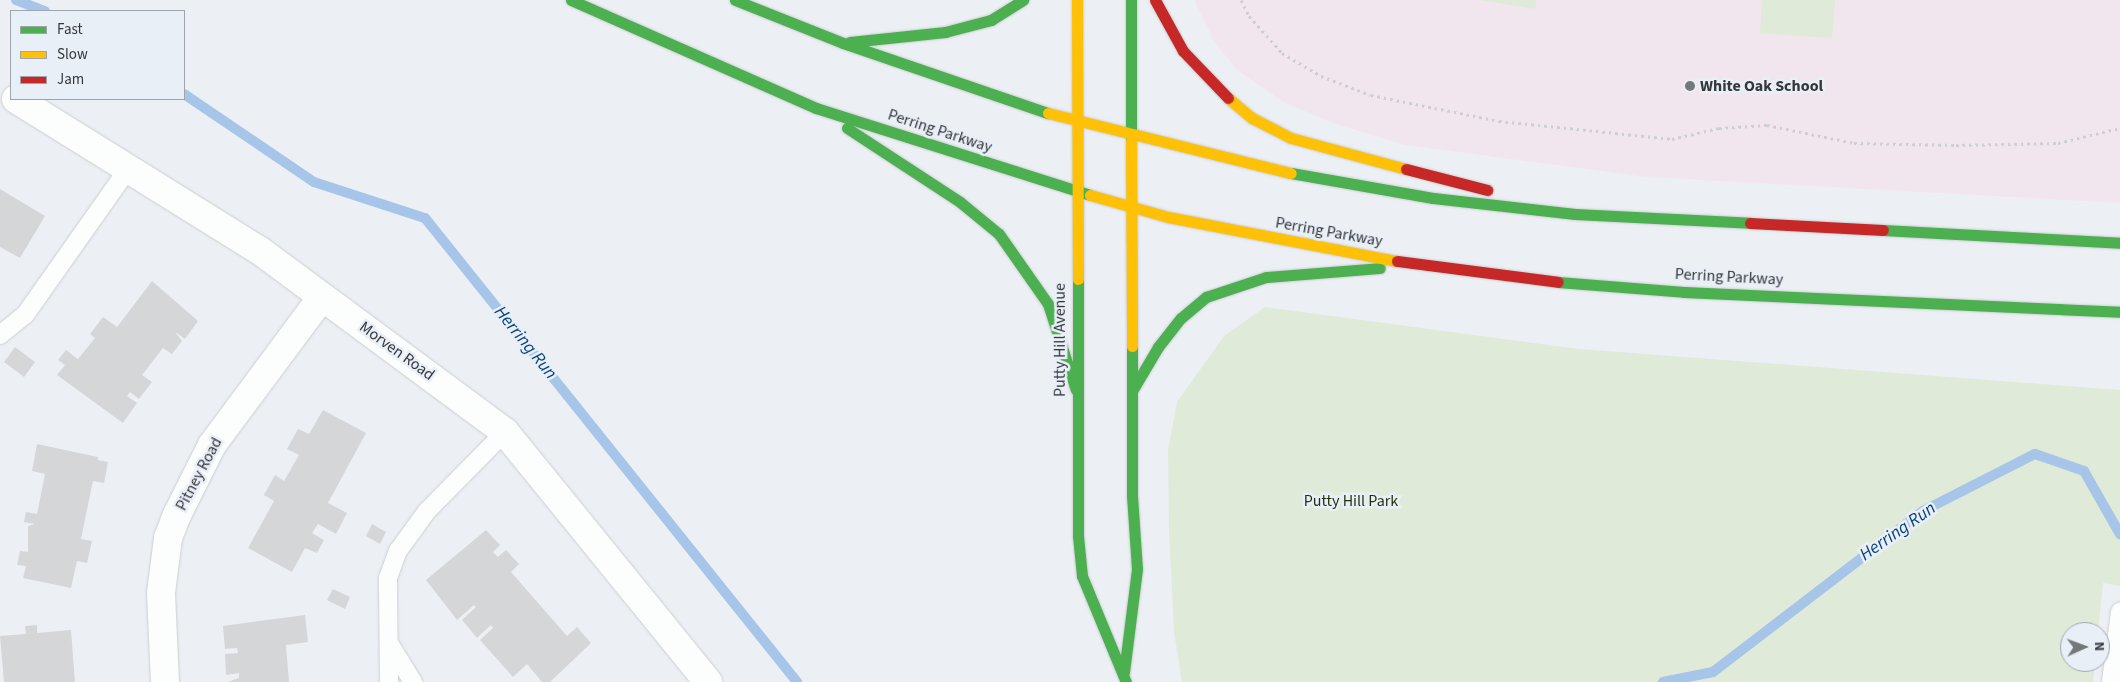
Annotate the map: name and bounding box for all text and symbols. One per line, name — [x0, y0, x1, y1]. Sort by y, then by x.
legend — [10, 10, 185, 100]
text: Fast — [57, 19, 83, 40]
text: Slow — [57, 44, 88, 65]
text: Jam — [57, 69, 84, 90]
place label: White Oak School — [1700, 76, 1823, 96]
marker: White Oak School — [1684, 80, 1696, 92]
street label: Perring Parkway — [885, 105, 995, 157]
street label: Perring Parkway — [1274, 213, 1384, 251]
street label: Perring Parkway — [1674, 265, 1784, 289]
street label: Putty Hill Avenue — [1050, 283, 1070, 397]
water label: Herring Run — [489, 302, 561, 384]
street label: Morven Road — [356, 317, 438, 385]
street label: Pitney Road — [172, 434, 226, 514]
park label: Putty Hill Park — [1304, 491, 1398, 511]
water label: Herring Run — [1856, 498, 1940, 566]
north arrow — [2060, 622, 2110, 672]
text: N — [2089, 642, 2109, 652]

